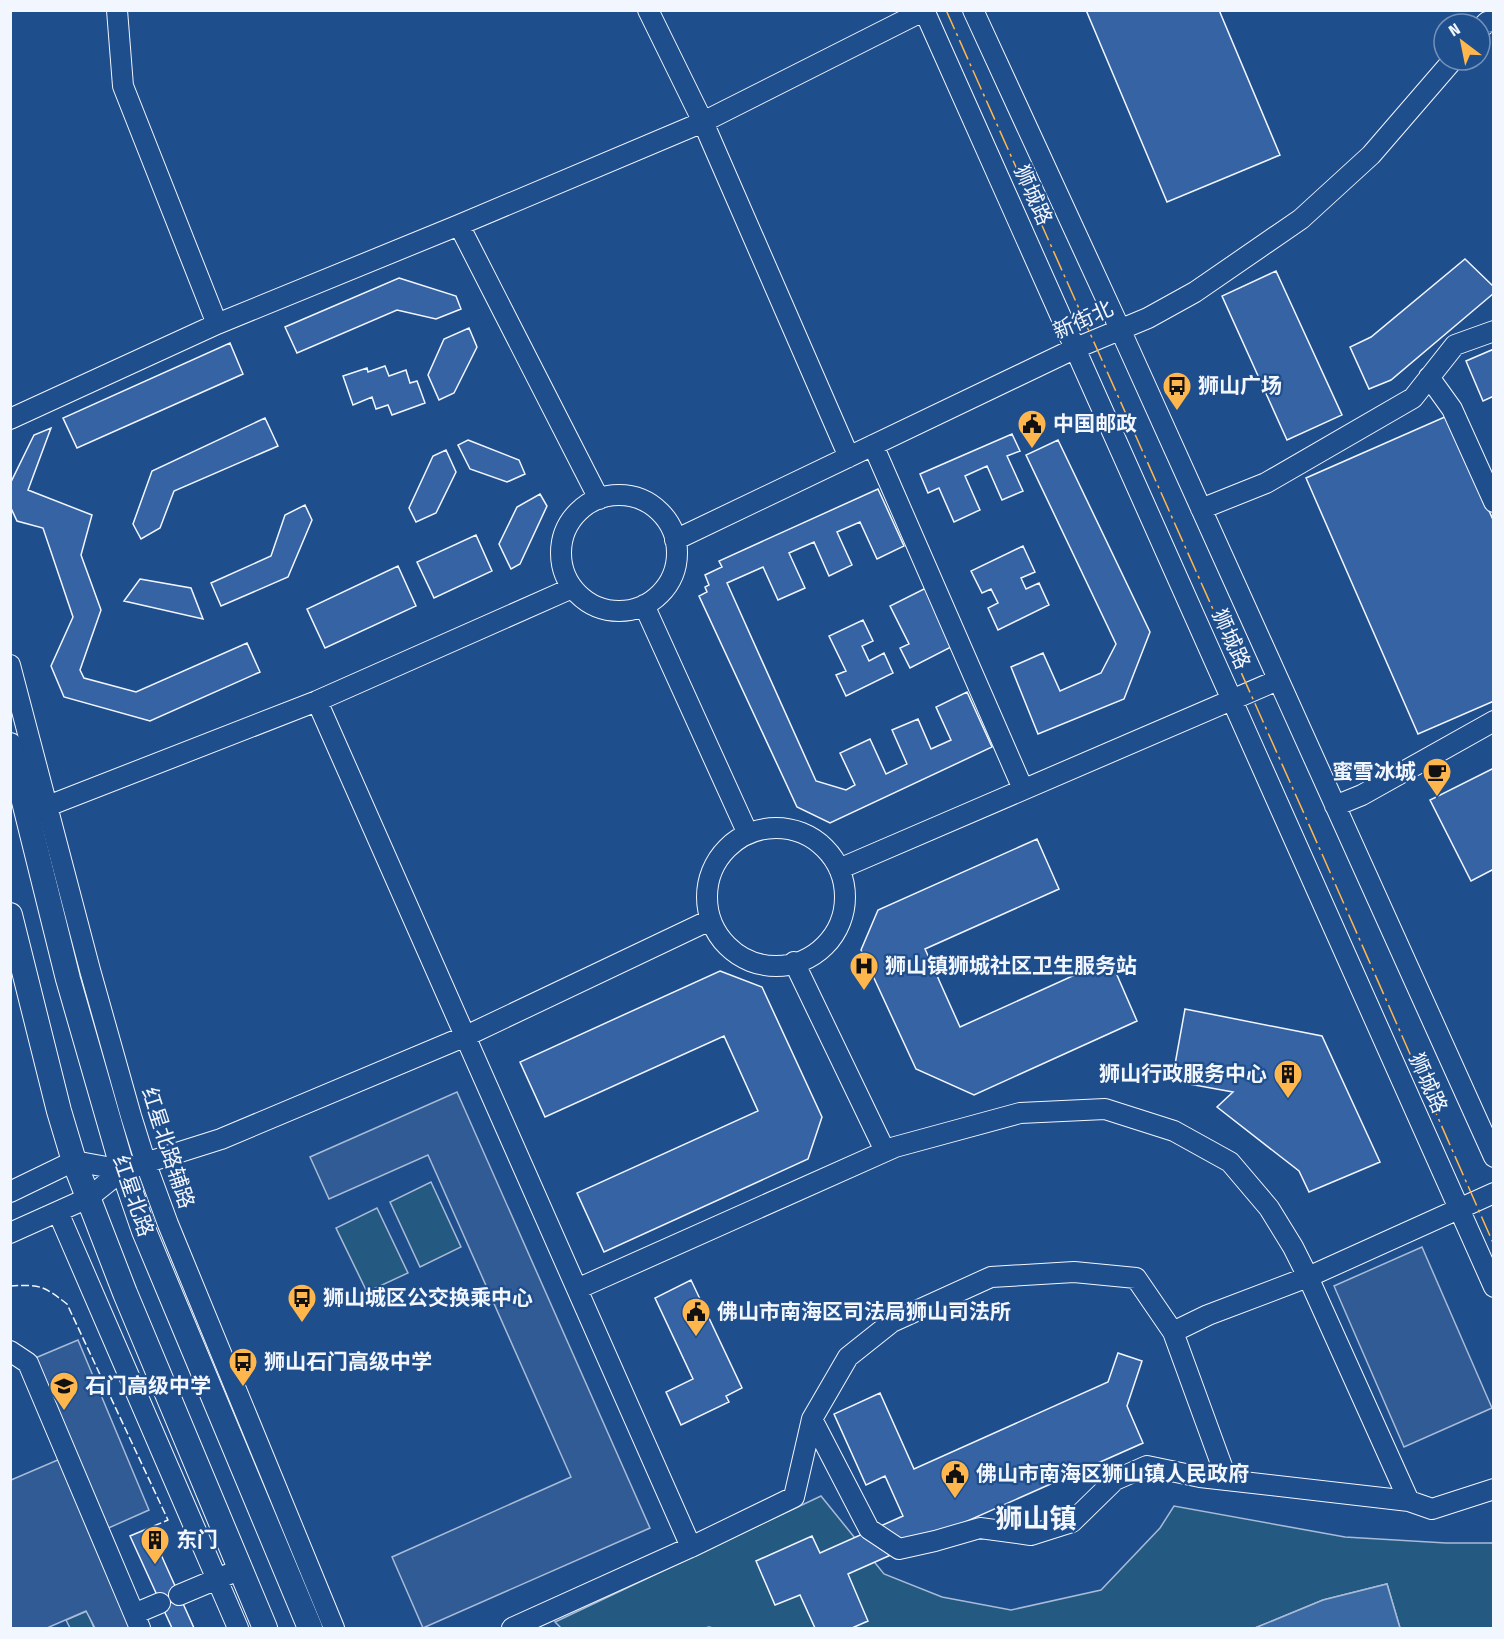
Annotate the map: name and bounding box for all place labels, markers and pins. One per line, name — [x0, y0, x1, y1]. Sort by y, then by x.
bus stop icon: 狮山广场 — [1161, 370, 1193, 412]
place label: 狮山广场 — [1198, 373, 1282, 399]
public building icon: 中国邮政 — [1016, 408, 1048, 450]
place label: 中国邮政 — [1053, 411, 1137, 437]
cafe icon: 蜜雪冰城 — [1421, 756, 1453, 798]
place label: 蜜雪冰城 — [1332, 759, 1416, 785]
hospital icon: 狮山镇狮城社区卫生服务站 — [848, 950, 880, 992]
place label: 狮山镇狮城社区卫生服务站 — [885, 953, 1137, 979]
building icon: 狮山行政服务中心 — [1272, 1058, 1304, 1100]
place label: 狮山行政服务中心 — [1099, 1061, 1267, 1087]
bus stop icon: 狮山城区公交换乘中心 — [286, 1282, 318, 1324]
place label: 狮山城区公交换乘中心 — [323, 1285, 533, 1311]
public building icon: 佛山市南海区司法局狮山司法所 — [680, 1296, 712, 1338]
place label: 佛山市南海区司法局狮山司法所 — [717, 1299, 1011, 1325]
bus stop icon: 狮山石门高级中学 — [227, 1346, 259, 1388]
place label: 狮山石门高级中学 — [264, 1349, 432, 1375]
school or university icon: 石门高级中学 — [48, 1370, 80, 1412]
place label: 石门高级中学 — [85, 1373, 211, 1399]
public building icon: 佛山市南海区狮山镇人民政府 — [939, 1458, 971, 1500]
place label: 佛山市南海区狮山镇人民政府 — [976, 1461, 1249, 1487]
building icon: 东门 — [139, 1524, 171, 1566]
place label: 东门 — [176, 1527, 218, 1553]

